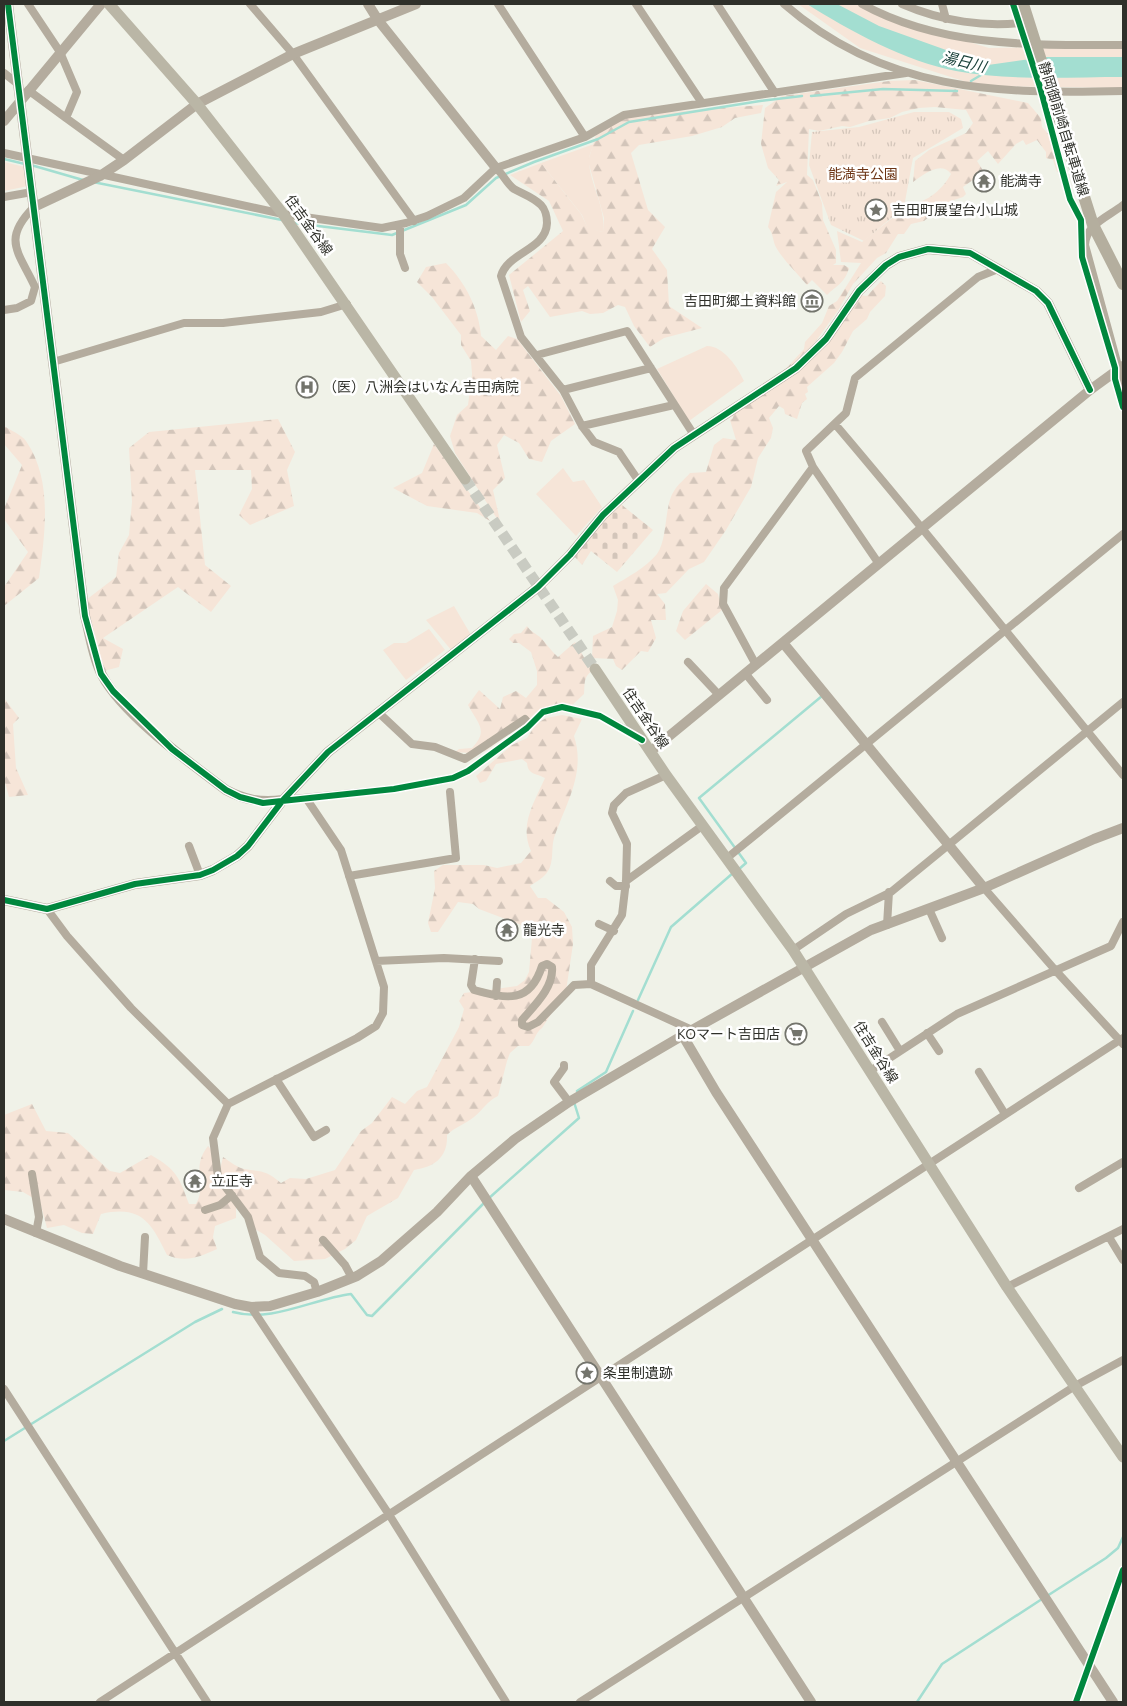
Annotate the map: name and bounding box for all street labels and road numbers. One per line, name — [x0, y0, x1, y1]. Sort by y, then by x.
street label: 静岡御前崎自転車道線 — [1036, 60, 1092, 198]
street label: 住吉金谷線 — [282, 192, 336, 258]
street label: 住吉金谷線 — [620, 685, 672, 751]
street label: 住吉金谷線 — [851, 1018, 901, 1086]

